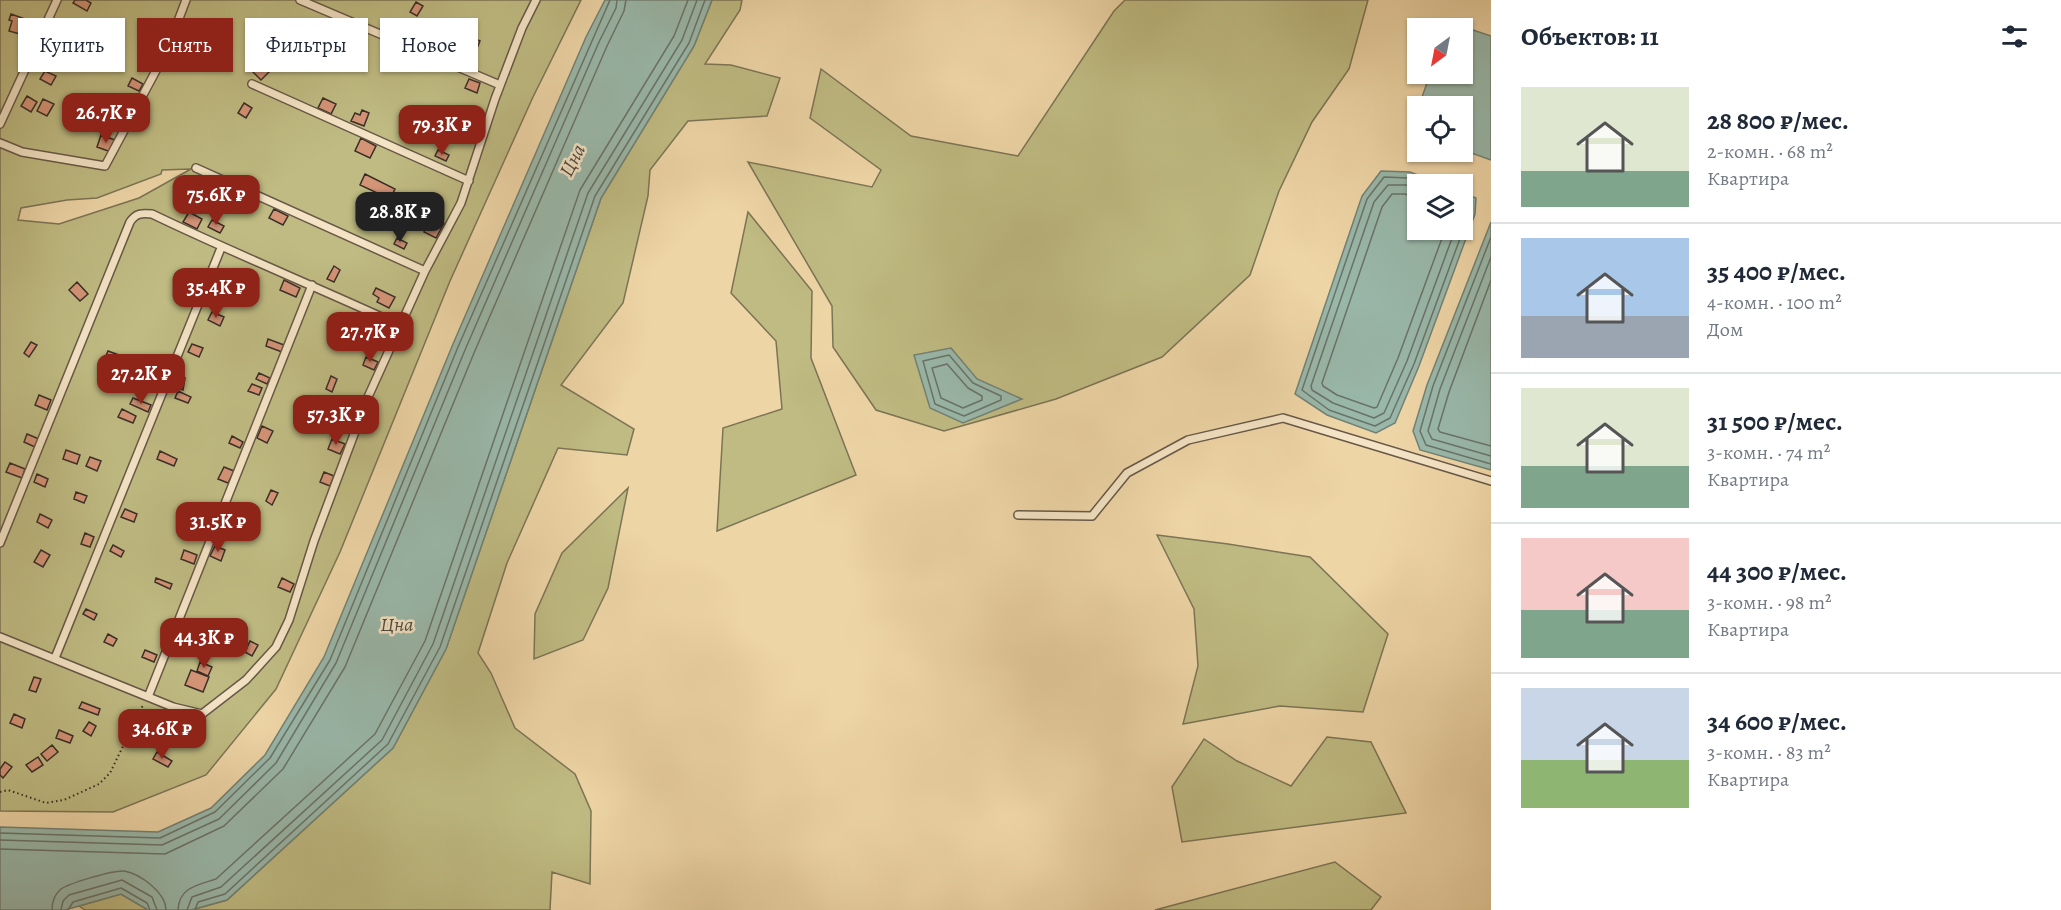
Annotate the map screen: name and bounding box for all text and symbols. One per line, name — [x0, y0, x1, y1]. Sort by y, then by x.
chip: Купить — [18, 18, 125, 72]
chip: Снять — [137, 18, 233, 72]
chip: Фильтры — [245, 18, 368, 72]
chip: Новое — [380, 18, 478, 72]
north arrow — [1407, 18, 1473, 84]
map controls — [1407, 18, 1473, 240]
text: Объектов: 11 — [1521, 19, 1659, 54]
icon: filters — [1998, 20, 2031, 53]
pin: 26.7K ₽ — [51, 93, 161, 144]
button: locate — [1407, 96, 1473, 162]
text: 26.7K ₽ — [76, 99, 136, 126]
text: 28 800 ₽/мес. — [1707, 103, 1849, 138]
pin: 79.3K ₽ — [387, 105, 497, 156]
text: 79.3K ₽ — [413, 111, 471, 138]
icon: home — [1569, 111, 1641, 183]
text: 2-комн. · 68 m² — [1707, 138, 1833, 165]
water label: Цна — [553, 139, 592, 181]
text: Квартира — [1707, 165, 1789, 192]
button: layers — [1407, 174, 1473, 240]
pin: 75.6K ₽ — [161, 175, 271, 226]
text: 75.6K ₽ — [187, 181, 245, 208]
pin: 28.8K ₽ — [345, 192, 455, 243]
text: 28.8K ₽ — [369, 198, 431, 225]
text: 35 400 ₽/мес. — [1707, 254, 1846, 289]
icon: home — [1569, 262, 1641, 334]
pin: 35.4K ₽ — [161, 268, 271, 319]
text: 35.4K ₽ — [187, 274, 245, 301]
text: 4-комн. · 100 m² — [1707, 289, 1842, 316]
pin: 27.7K ₽ — [315, 312, 425, 363]
text: Дом — [1707, 316, 1743, 343]
text: 27.7K ₽ — [340, 318, 400, 345]
pin: 27.2K ₽ — [86, 354, 196, 405]
text: 27.2K ₽ — [111, 360, 171, 387]
pin: 57.3K ₽ — [281, 395, 391, 446]
text: 57.3K ₽ — [307, 401, 365, 428]
text: 31 500 ₽/мес. — [1707, 404, 1843, 439]
icon: home — [1569, 412, 1641, 484]
text: 3-комн. · 74 m² — [1707, 439, 1830, 466]
text: Квартира — [1707, 466, 1789, 493]
pin: 31.5K ₽ — [163, 502, 273, 553]
text: 31.5K ₽ — [190, 508, 246, 535]
text: 44 300 ₽/мес. — [1707, 554, 1847, 589]
icon: home — [1569, 562, 1641, 634]
text: 3-комн. · 98 m² — [1707, 589, 1832, 616]
water label: Цна — [380, 611, 414, 638]
text: Квартира — [1707, 616, 1789, 643]
pin: 44.3K ₽ — [149, 618, 259, 669]
text: 44.3K ₽ — [174, 624, 234, 651]
text: 34 600 ₽/мес. — [1707, 704, 1847, 739]
pin: 34.6K ₽ — [107, 709, 217, 760]
icon: home — [1569, 712, 1641, 784]
text: 34.6K ₽ — [132, 715, 192, 742]
text: 3-комн. · 83 m² — [1707, 739, 1831, 766]
text: Квартира — [1707, 766, 1789, 793]

